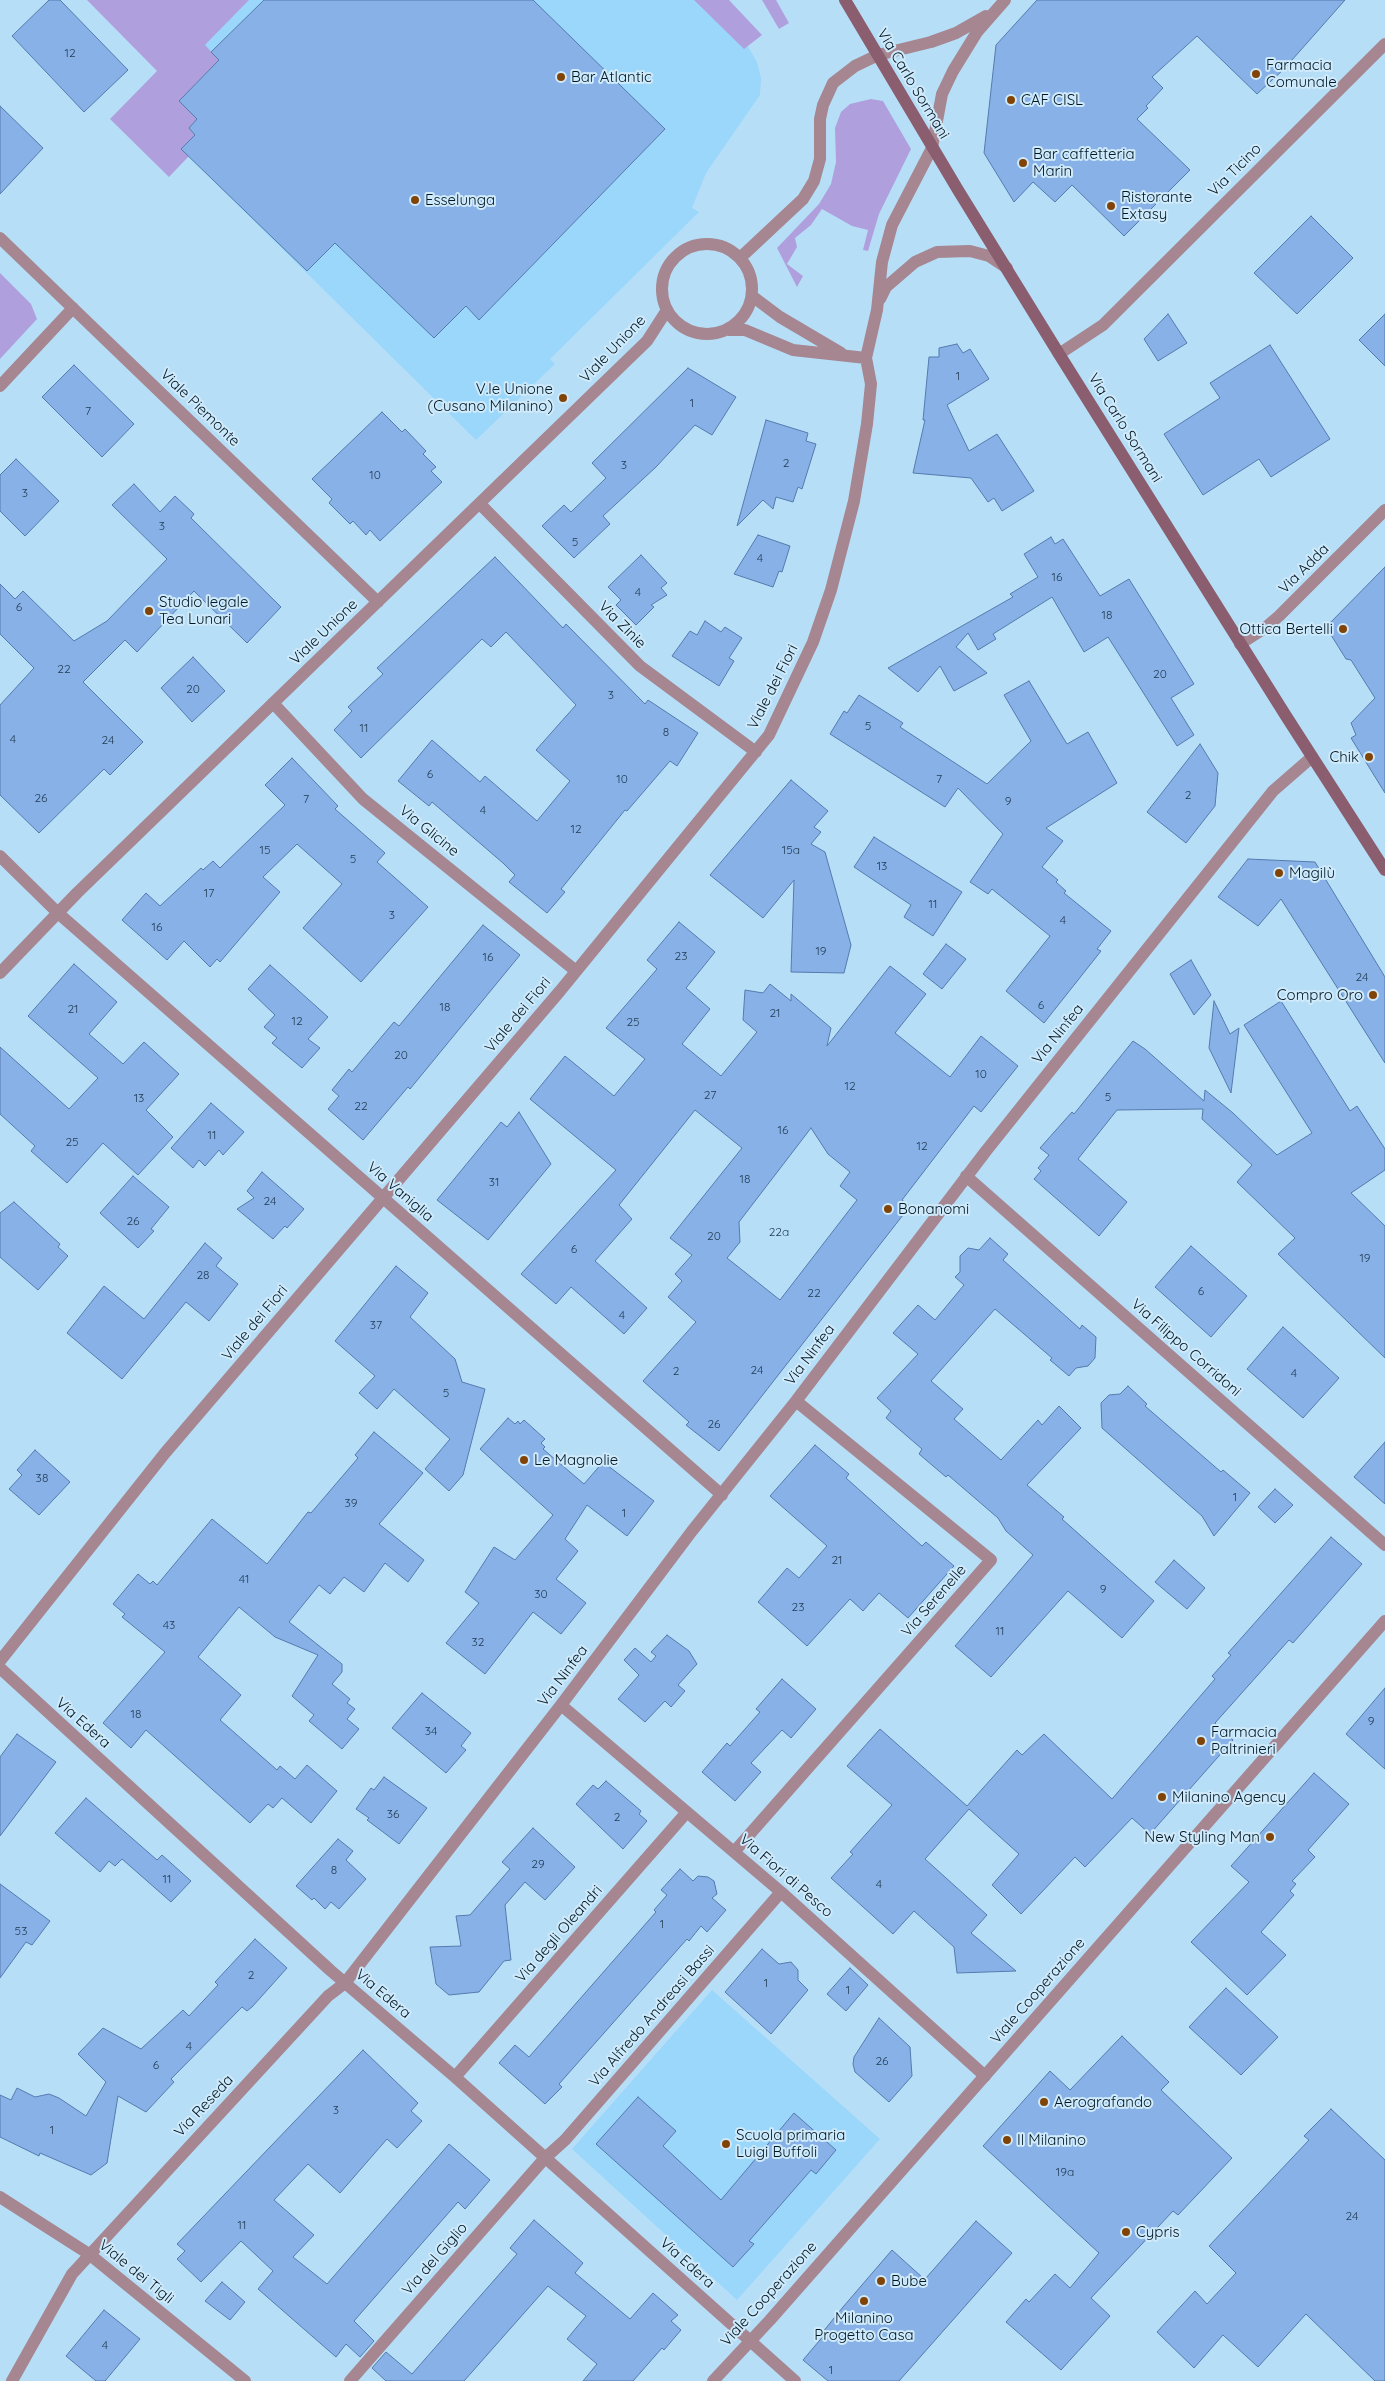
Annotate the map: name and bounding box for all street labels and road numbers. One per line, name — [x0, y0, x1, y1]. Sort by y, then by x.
street label: Via Carlo Sormani — [873, 26, 953, 142]
street label: Via Ticino — [1205, 140, 1265, 200]
street label: Viale Unione — [576, 311, 650, 387]
street label: Viale Piemonte — [156, 366, 244, 450]
street label: Via Carlo Sormani — [1084, 370, 1166, 486]
street label: Via Adda — [1275, 540, 1333, 598]
street label: Viale Unione — [286, 595, 362, 669]
street label: Via Zinie — [595, 598, 649, 652]
street label: Viale dei Fiori — [744, 642, 802, 732]
street label: Via Glicine — [396, 801, 462, 861]
street label: Viale dei Fiori — [481, 974, 555, 1056]
street label: Via Ninfea — [1028, 1001, 1088, 1067]
street label: Via Vaniglia — [363, 1158, 437, 1226]
street label: Viale dei Fiori — [218, 1282, 292, 1364]
street label: Via Filippo Corridoni — [1127, 1295, 1245, 1401]
street label: Via Ninfea — [781, 1321, 839, 1389]
street label: Via Serenelle — [898, 1561, 970, 1641]
street label: Via Ninfea — [534, 1642, 592, 1710]
street label: Via Edera — [52, 1694, 114, 1752]
street label: Via Fiori di Pesco — [736, 1831, 836, 1921]
street label: Via degli Oleandri — [512, 1882, 606, 1986]
street label: Viale Cooperazione — [987, 1934, 1089, 2048]
street label: Via Alfredo Andreasi Bassi — [585, 1941, 719, 2091]
street label: Via Edera — [352, 1966, 414, 2022]
street label: Via Reseda — [171, 2071, 237, 2141]
street label: Via del Giglio — [399, 2219, 471, 2299]
street label: Via Edera — [656, 2234, 718, 2292]
street label: Viale dei Tigli — [95, 2236, 177, 2308]
street label: Viale Cooperazione — [717, 2238, 821, 2350]

